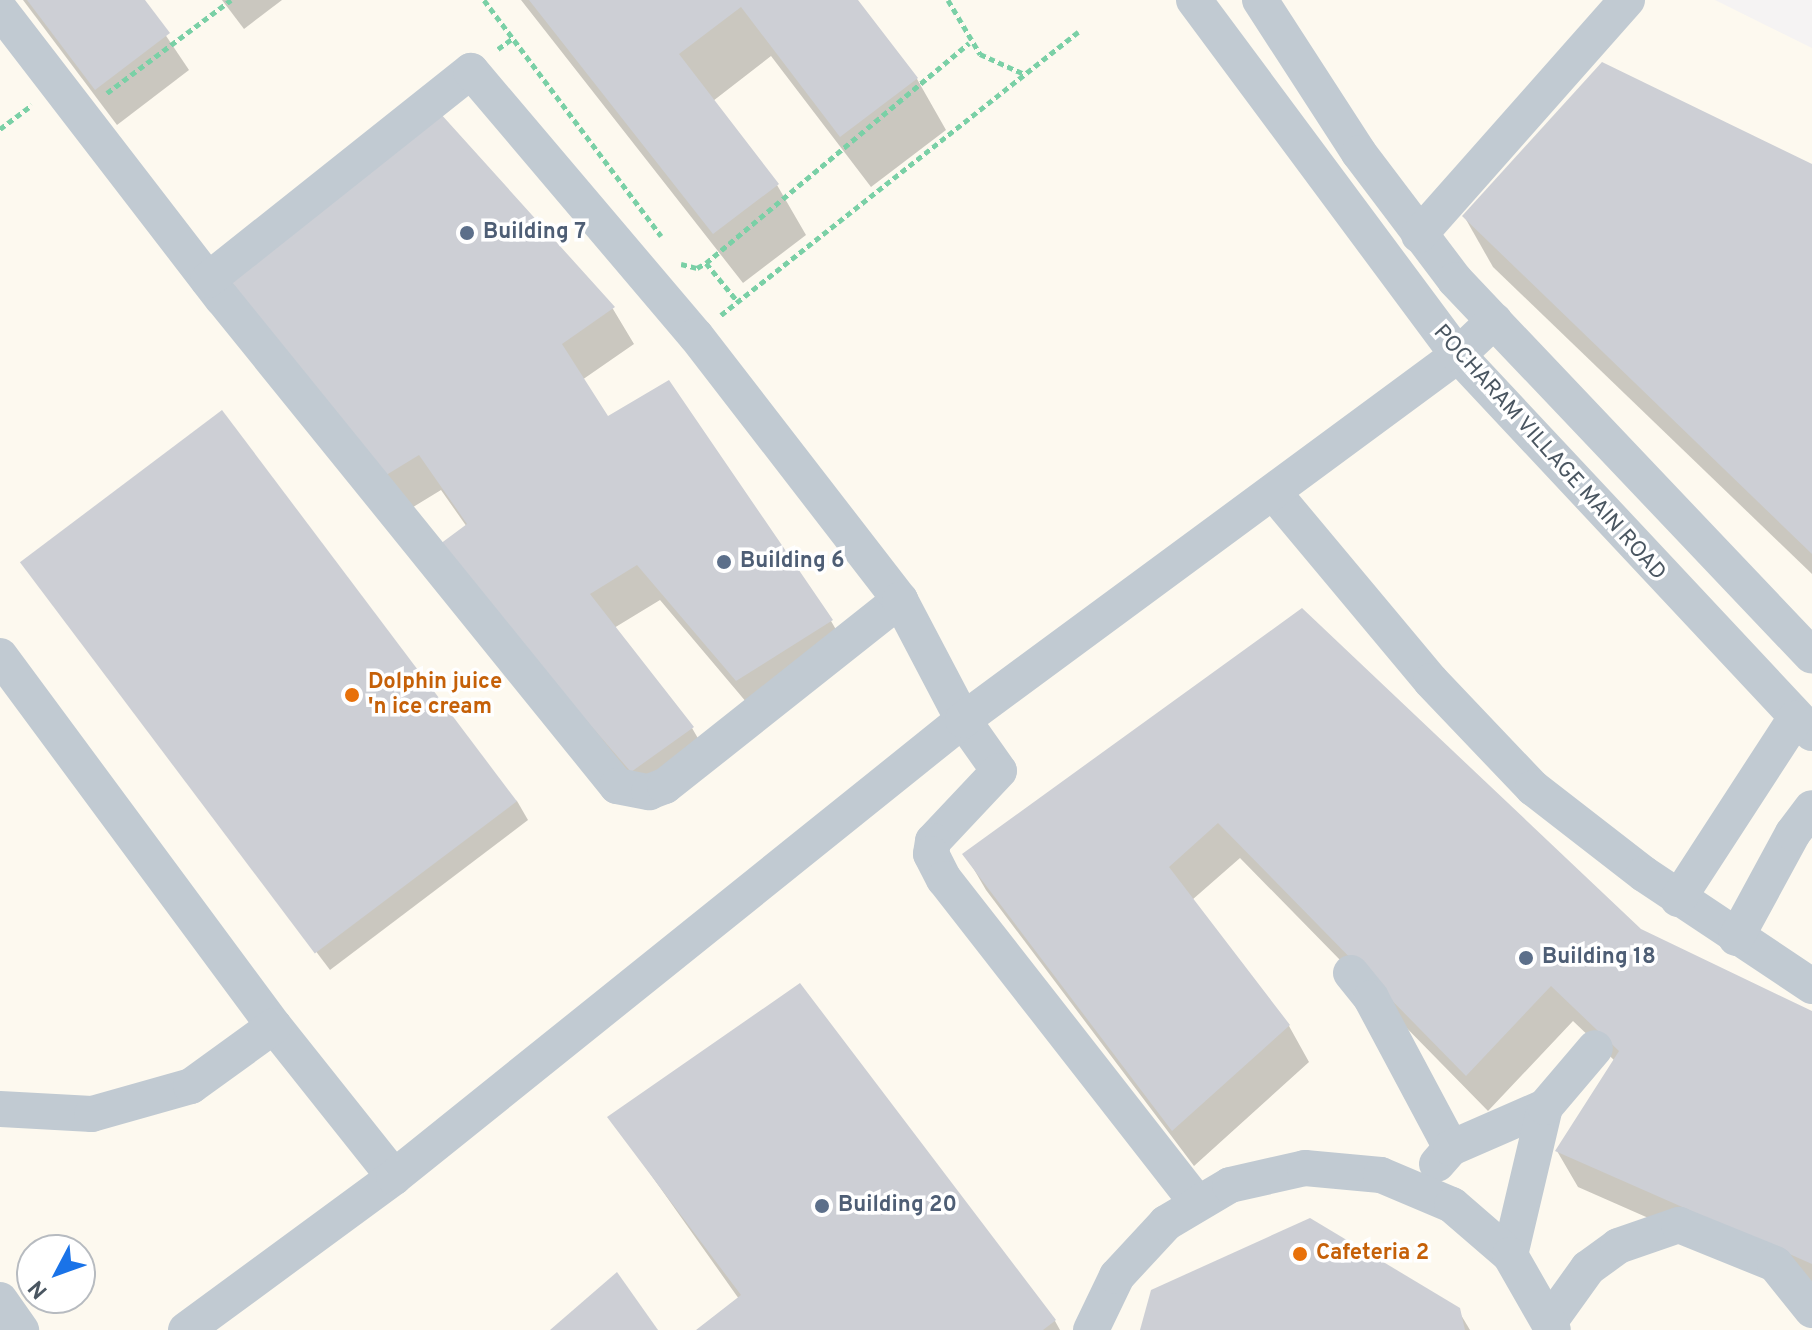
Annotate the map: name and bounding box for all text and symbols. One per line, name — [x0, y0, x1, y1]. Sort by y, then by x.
place label: Building 7 — [483, 220, 586, 246]
marker: Building 7 — [458, 224, 476, 242]
street label: POCHARAM VILLAGE MAIN ROAD — [1427, 319, 1671, 587]
place label: Building 6 — [740, 549, 845, 575]
marker: Building 6 — [715, 553, 733, 571]
place label: Dolphin juice 'n ice cream — [368, 669, 502, 720]
marker: Dolphin juice 'n ice cream — [343, 686, 361, 704]
place label: Building 18 — [1542, 945, 1656, 971]
marker: Building 18 — [1517, 949, 1535, 967]
place label: Building 20 — [838, 1193, 957, 1219]
marker: Building 20 — [813, 1197, 831, 1215]
north arrow — [16, 1234, 96, 1314]
place label: Cafeteria 2 — [1316, 1241, 1429, 1267]
marker: Cafeteria 2 — [1291, 1245, 1309, 1263]
text: N — [24, 1274, 54, 1304]

